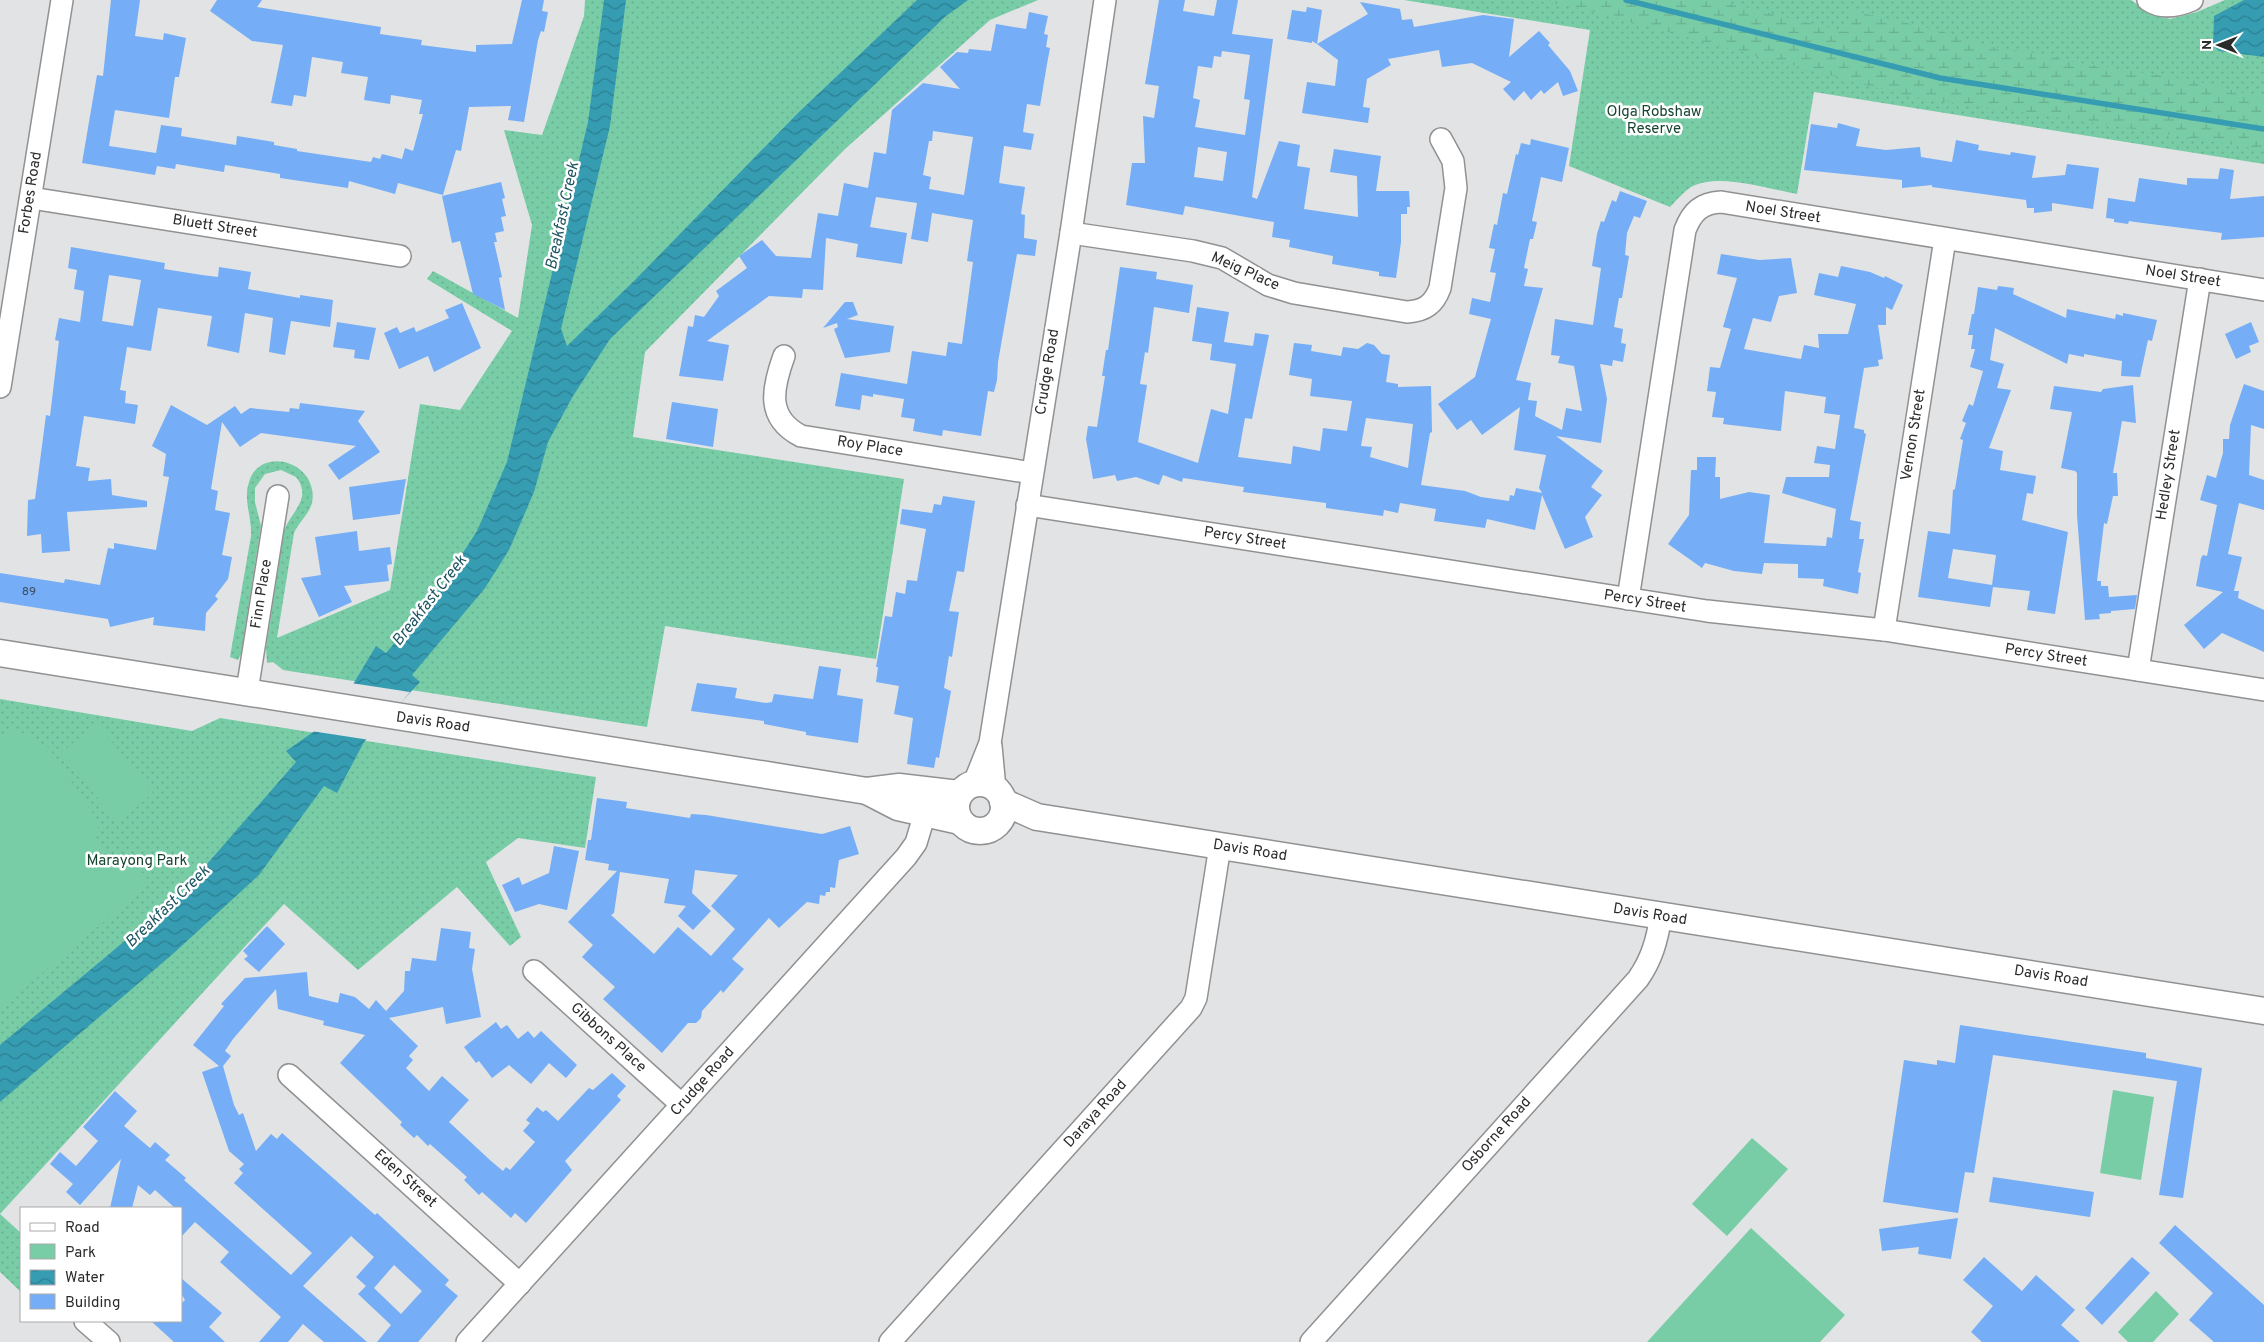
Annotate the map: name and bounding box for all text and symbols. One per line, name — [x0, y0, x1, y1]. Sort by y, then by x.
north arrow — [2194, 20, 2244, 70]
text: N — [2199, 40, 2216, 50]
park label: Olga Robshaw Reserve — [1606, 103, 1702, 139]
street label: Forbes Road — [15, 150, 47, 236]
water label: Breakfast Creek — [542, 159, 584, 272]
street label: Noel Street — [1744, 198, 1822, 228]
street label: Bluett Street — [171, 211, 259, 243]
street label: Meig Place — [1208, 248, 1282, 296]
street label: Noel Street — [2144, 262, 2222, 292]
street label: Crudge Road — [1032, 328, 1064, 416]
street label: Vernon Street — [1897, 388, 1931, 482]
street label: Hedley Street — [2152, 428, 2186, 522]
street label: Roy Place — [836, 432, 904, 462]
street label: Percy Street — [1202, 523, 1288, 555]
water label: Breakfast Creek — [388, 551, 472, 650]
street label: Finn Place — [247, 558, 277, 630]
house number: 89 — [22, 584, 36, 600]
street label: Percy Street — [1602, 586, 1688, 618]
street label: Percy Street — [2003, 640, 2089, 672]
street label: Davis Road — [395, 708, 471, 738]
street label: Davis Road — [1212, 836, 1288, 866]
park label: Marayong Park — [87, 852, 187, 871]
water label: Breakfast Creek — [122, 861, 215, 952]
street label: Davis Road — [1612, 900, 1688, 930]
street label: Davis Road — [2013, 962, 2089, 992]
street label: Gibbons Place — [566, 999, 650, 1077]
street label: Crudge Road — [667, 1043, 739, 1121]
street label: Daraya Road — [1060, 1076, 1132, 1152]
street label: Osborne Road — [1458, 1093, 1536, 1177]
street label: Eden Street — [370, 1146, 440, 1212]
legend — [20, 1207, 182, 1322]
text: Road — [65, 1219, 100, 1238]
text: Park — [65, 1244, 96, 1263]
text: Water — [65, 1269, 105, 1288]
text: Building — [65, 1294, 120, 1313]

